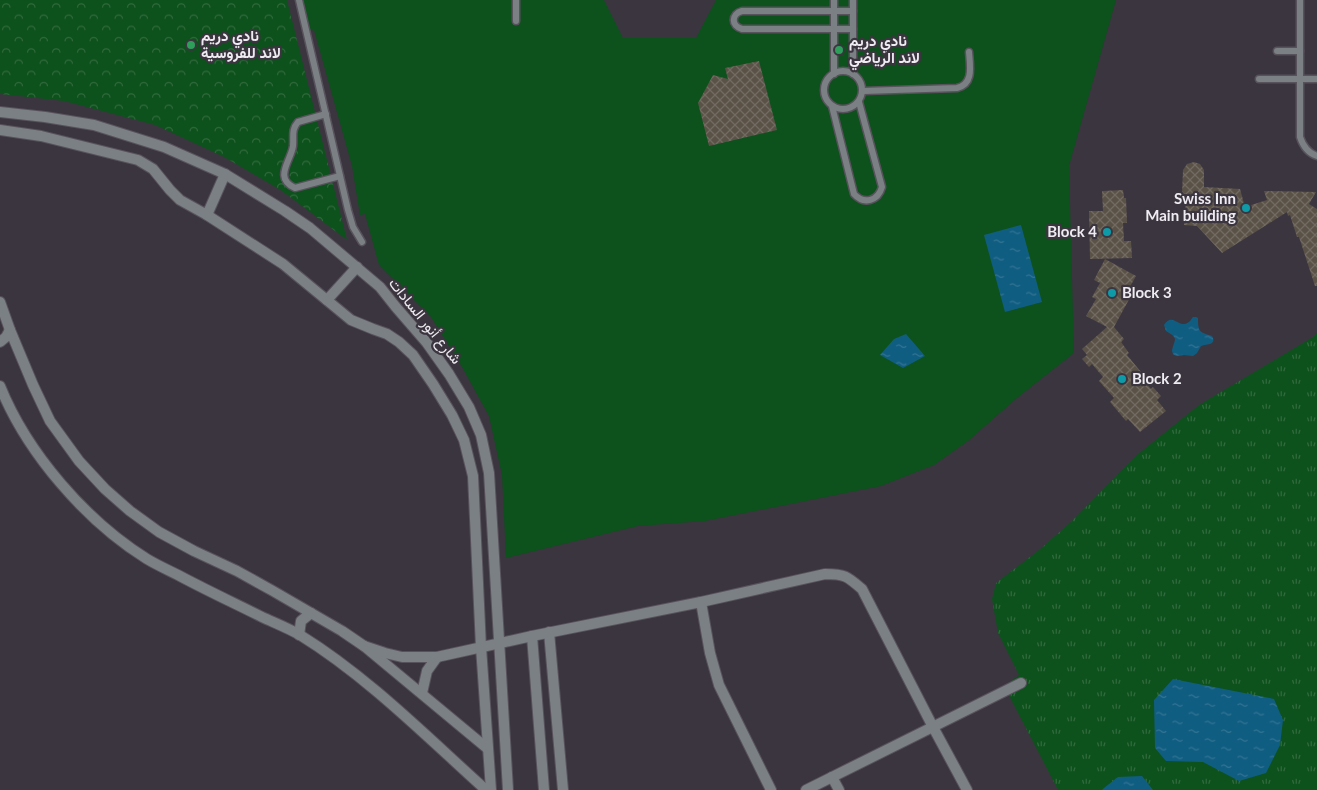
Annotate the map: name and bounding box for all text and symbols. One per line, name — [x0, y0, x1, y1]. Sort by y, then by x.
place label: نادي دريم لاند للفروسية — [201, 26, 281, 62]
place label: نادي دريم لاند الرياضي — [849, 31, 920, 71]
marker: نادي دريم لاند للفروسية — [185, 39, 197, 51]
marker: نادي دريم لاند الرياضي — [833, 44, 845, 56]
place label: Swiss Inn Main building — [1145, 189, 1236, 224]
marker: Swiss Inn Main building — [1240, 202, 1252, 214]
place label: Block 4 — [1047, 222, 1097, 240]
marker: Block 4 — [1101, 226, 1113, 238]
street label: شارع أنور السادات — [383, 274, 466, 369]
place label: Block 3 — [1122, 283, 1172, 301]
marker: Block 3 — [1106, 287, 1118, 299]
place label: Block 2 — [1132, 369, 1182, 387]
marker: Block 2 — [1116, 373, 1128, 385]

